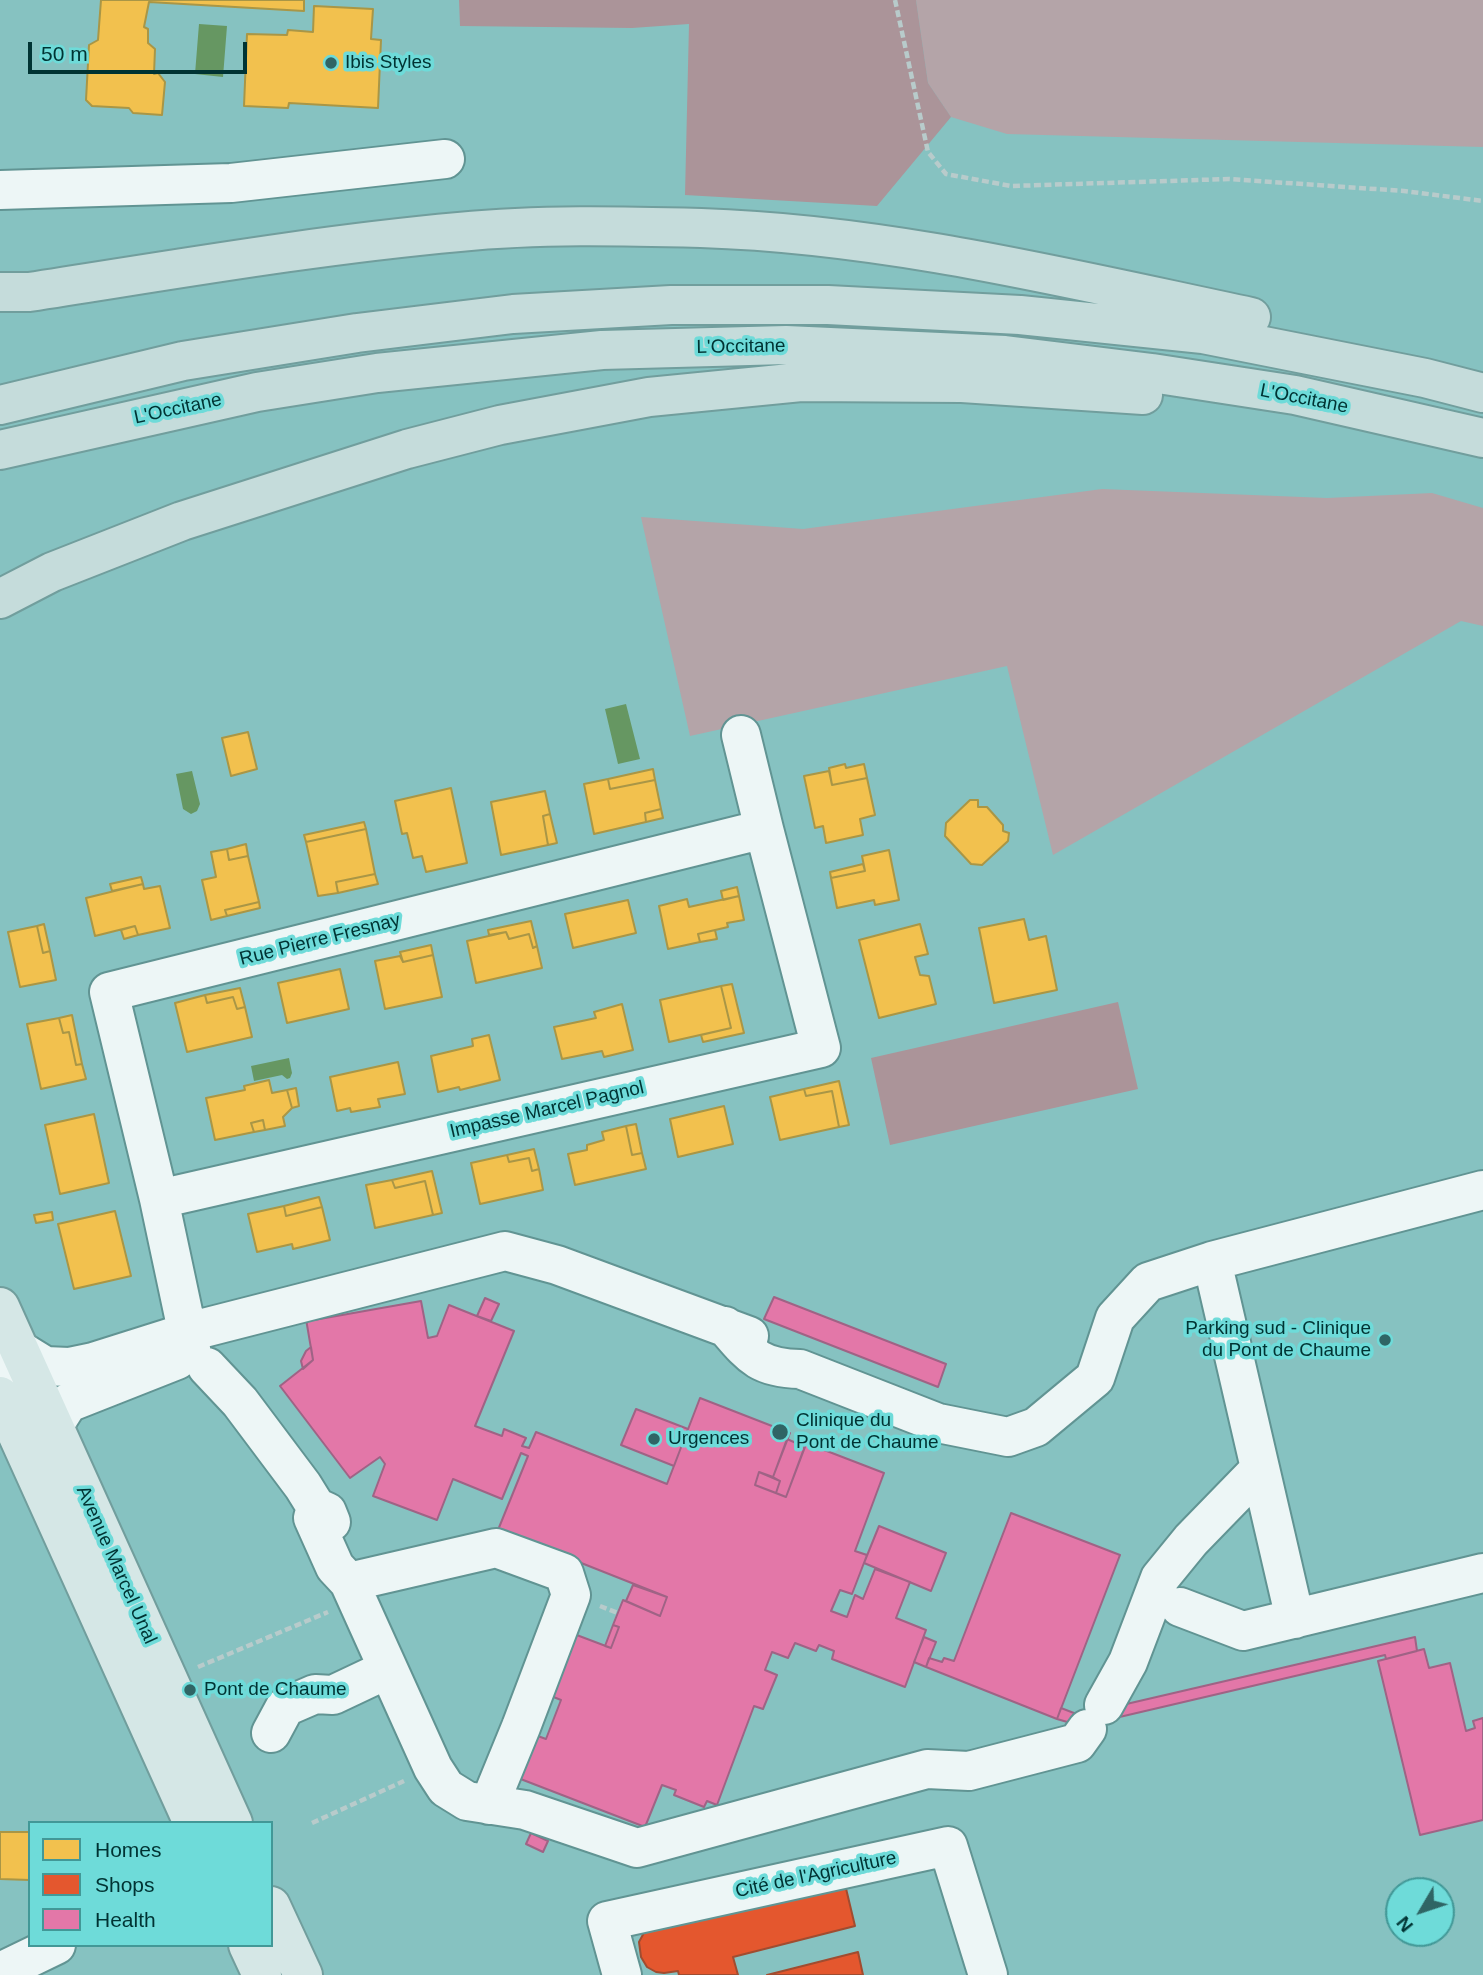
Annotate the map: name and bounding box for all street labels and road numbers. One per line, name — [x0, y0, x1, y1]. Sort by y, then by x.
street label: L'Occitane — [696, 335, 786, 359]
street label: L'Occitane — [1258, 379, 1350, 419]
street label: L'Occitane — [132, 389, 224, 429]
street label: Rue Pierre Fresnay — [237, 909, 403, 971]
street label: Impasse Marcel Pagnol — [448, 1077, 646, 1143]
street label: Avenue Marcel Unal — [71, 1482, 161, 1648]
street label: Cité de l'Agriculture — [733, 1847, 899, 1903]

